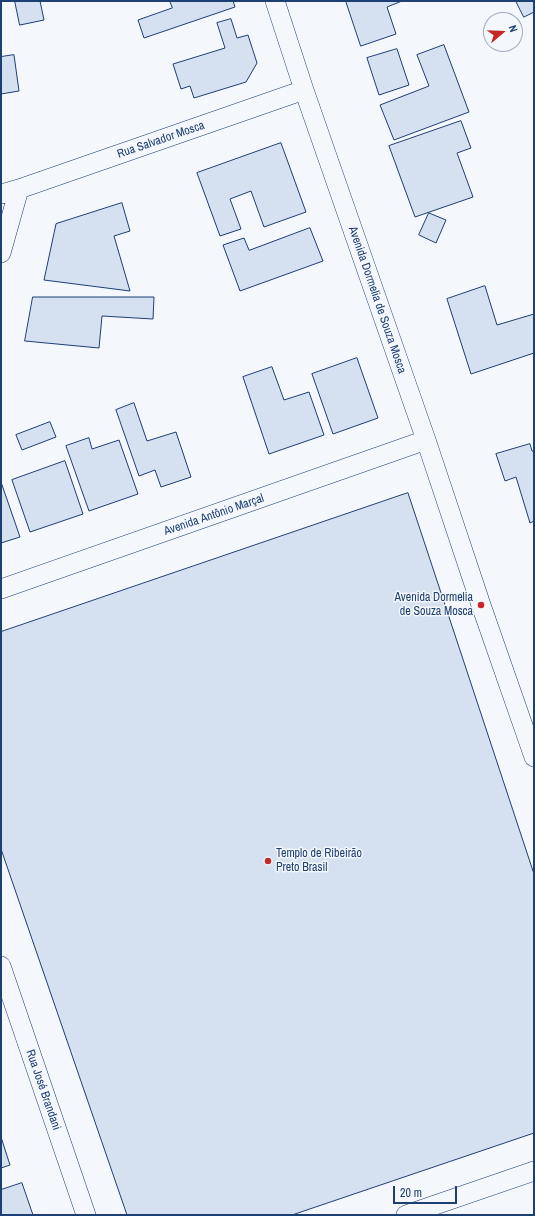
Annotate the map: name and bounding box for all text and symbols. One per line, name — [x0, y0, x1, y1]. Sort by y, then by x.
north arrow — [483, 12, 523, 52]
text: N — [506, 23, 521, 34]
street label: Rua Salvador Mosca — [115, 118, 207, 162]
street label: Avenida Dormelia de Souza Mosca — [345, 225, 409, 375]
street label: Avenida Antônio Marçal — [162, 491, 266, 539]
place label: Avenida Dormelia de Souza Mosca — [394, 591, 473, 619]
marker: Avenida Dormelia de Souza Mosca — [476, 600, 486, 610]
place label: Templo de Ribeirão Preto Brasil — [276, 847, 362, 875]
marker: Templo de Ribeirão Preto Brasil — [263, 856, 273, 866]
street label: Rua José Brandani — [22, 1048, 64, 1132]
scale bar — [395, 1178, 459, 1204]
text: 20 m — [400, 1185, 422, 1201]

